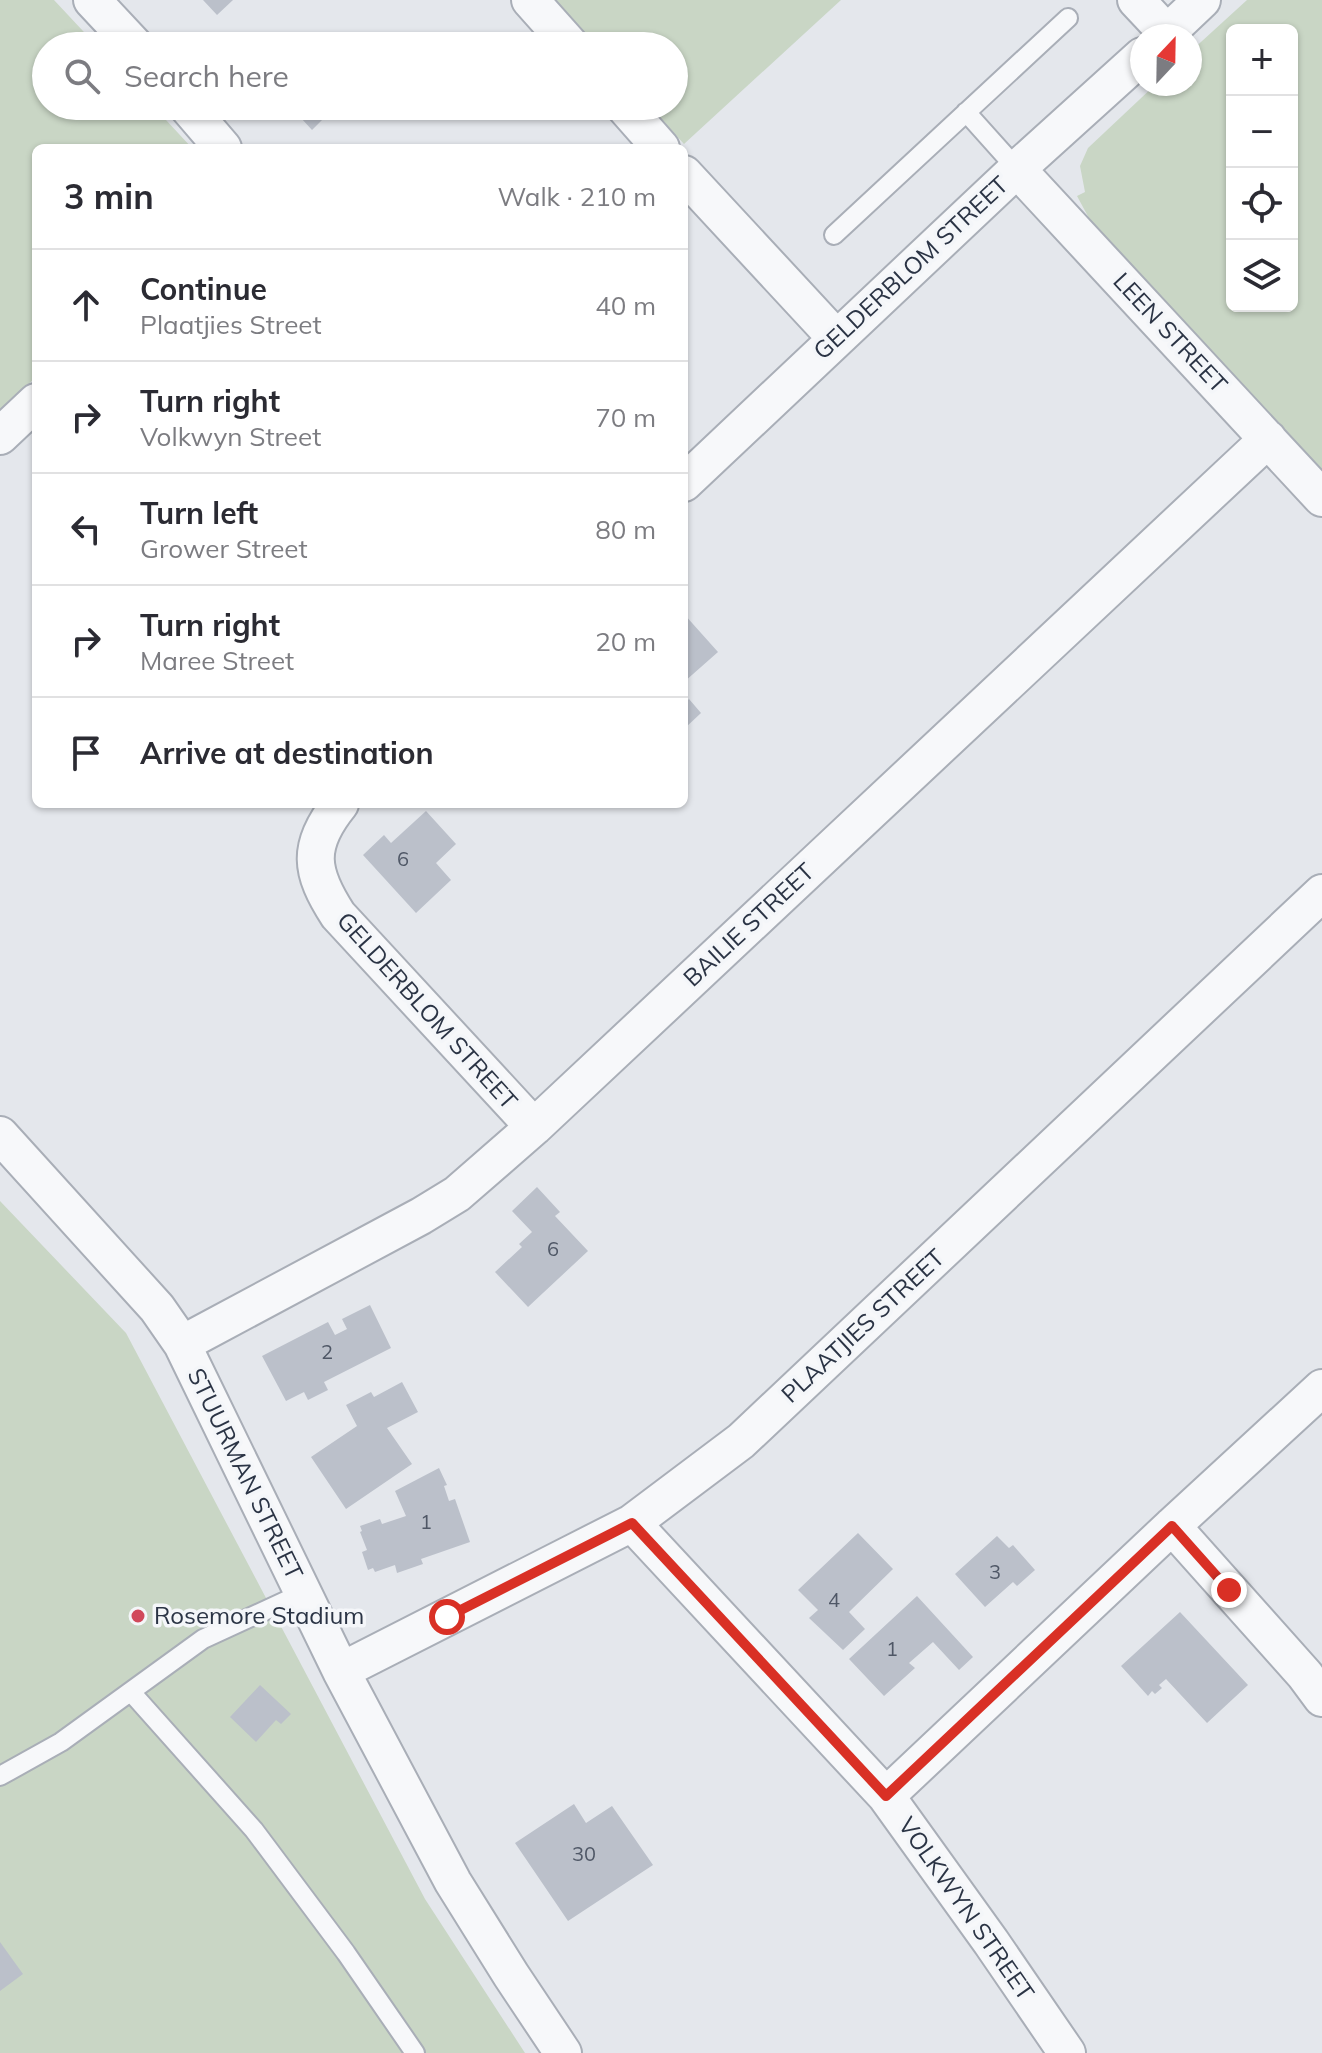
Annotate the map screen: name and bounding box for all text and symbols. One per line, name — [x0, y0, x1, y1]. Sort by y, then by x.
north arrow — [1130, 24, 1202, 96]
map controls — [1226, 24, 1298, 312]
button: + — [1226, 24, 1298, 96]
search box — [32, 32, 688, 120]
icon: search — [60, 54, 104, 98]
text: Search here — [124, 57, 289, 95]
button: − — [1226, 96, 1298, 168]
button: locate — [1226, 168, 1298, 240]
street label: GELDERBLOM STREET — [807, 169, 1014, 365]
text: 3 min — [64, 175, 154, 218]
text: Walk · 210 m — [497, 180, 656, 213]
button: layers — [1226, 240, 1298, 312]
street label: LEEN STREET — [1107, 266, 1234, 399]
text: Continue — [140, 270, 267, 308]
icon: ahead — [64, 283, 108, 327]
text: 40 m — [595, 289, 656, 322]
text: Plaatjies Street — [140, 308, 322, 341]
text: Turn right — [140, 382, 280, 420]
icon: right — [64, 395, 108, 439]
text: 70 m — [595, 401, 656, 434]
text: Volkwyn Street — [140, 420, 321, 453]
text: Turn left — [140, 494, 258, 532]
icon: left — [64, 507, 108, 551]
text: 80 m — [595, 513, 656, 546]
text: Grower Street — [140, 532, 308, 565]
text: Turn right — [140, 606, 280, 644]
icon: right — [64, 619, 108, 663]
text: 20 m — [595, 625, 656, 658]
text: Maree Street — [140, 644, 294, 677]
icon: arrive — [64, 731, 108, 775]
text: Arrive at destination — [140, 734, 434, 772]
house number: 6 — [397, 846, 409, 871]
street label: BAILIE STREET — [677, 856, 820, 992]
street label: GELDERBLOM STREET — [331, 905, 525, 1116]
house number: 6 — [547, 1236, 559, 1261]
street label: PLAATJIES STREET — [775, 1242, 950, 1409]
house number: 2 — [321, 1339, 333, 1364]
street label: STUURMAN STREET — [182, 1363, 310, 1585]
house number: 1 — [420, 1509, 432, 1534]
house number: 3 — [989, 1559, 1001, 1584]
route end — [1211, 1572, 1247, 1608]
house number: 4 — [828, 1587, 840, 1612]
route start — [429, 1599, 465, 1635]
place label: Rosemore Stadium — [154, 1600, 364, 1630]
marker: Rosemore Stadium — [129, 1607, 147, 1625]
house number: 1 — [886, 1636, 898, 1661]
street label: VOLKWYN STREET — [892, 1811, 1042, 2006]
house number: 30 — [572, 1841, 596, 1866]

